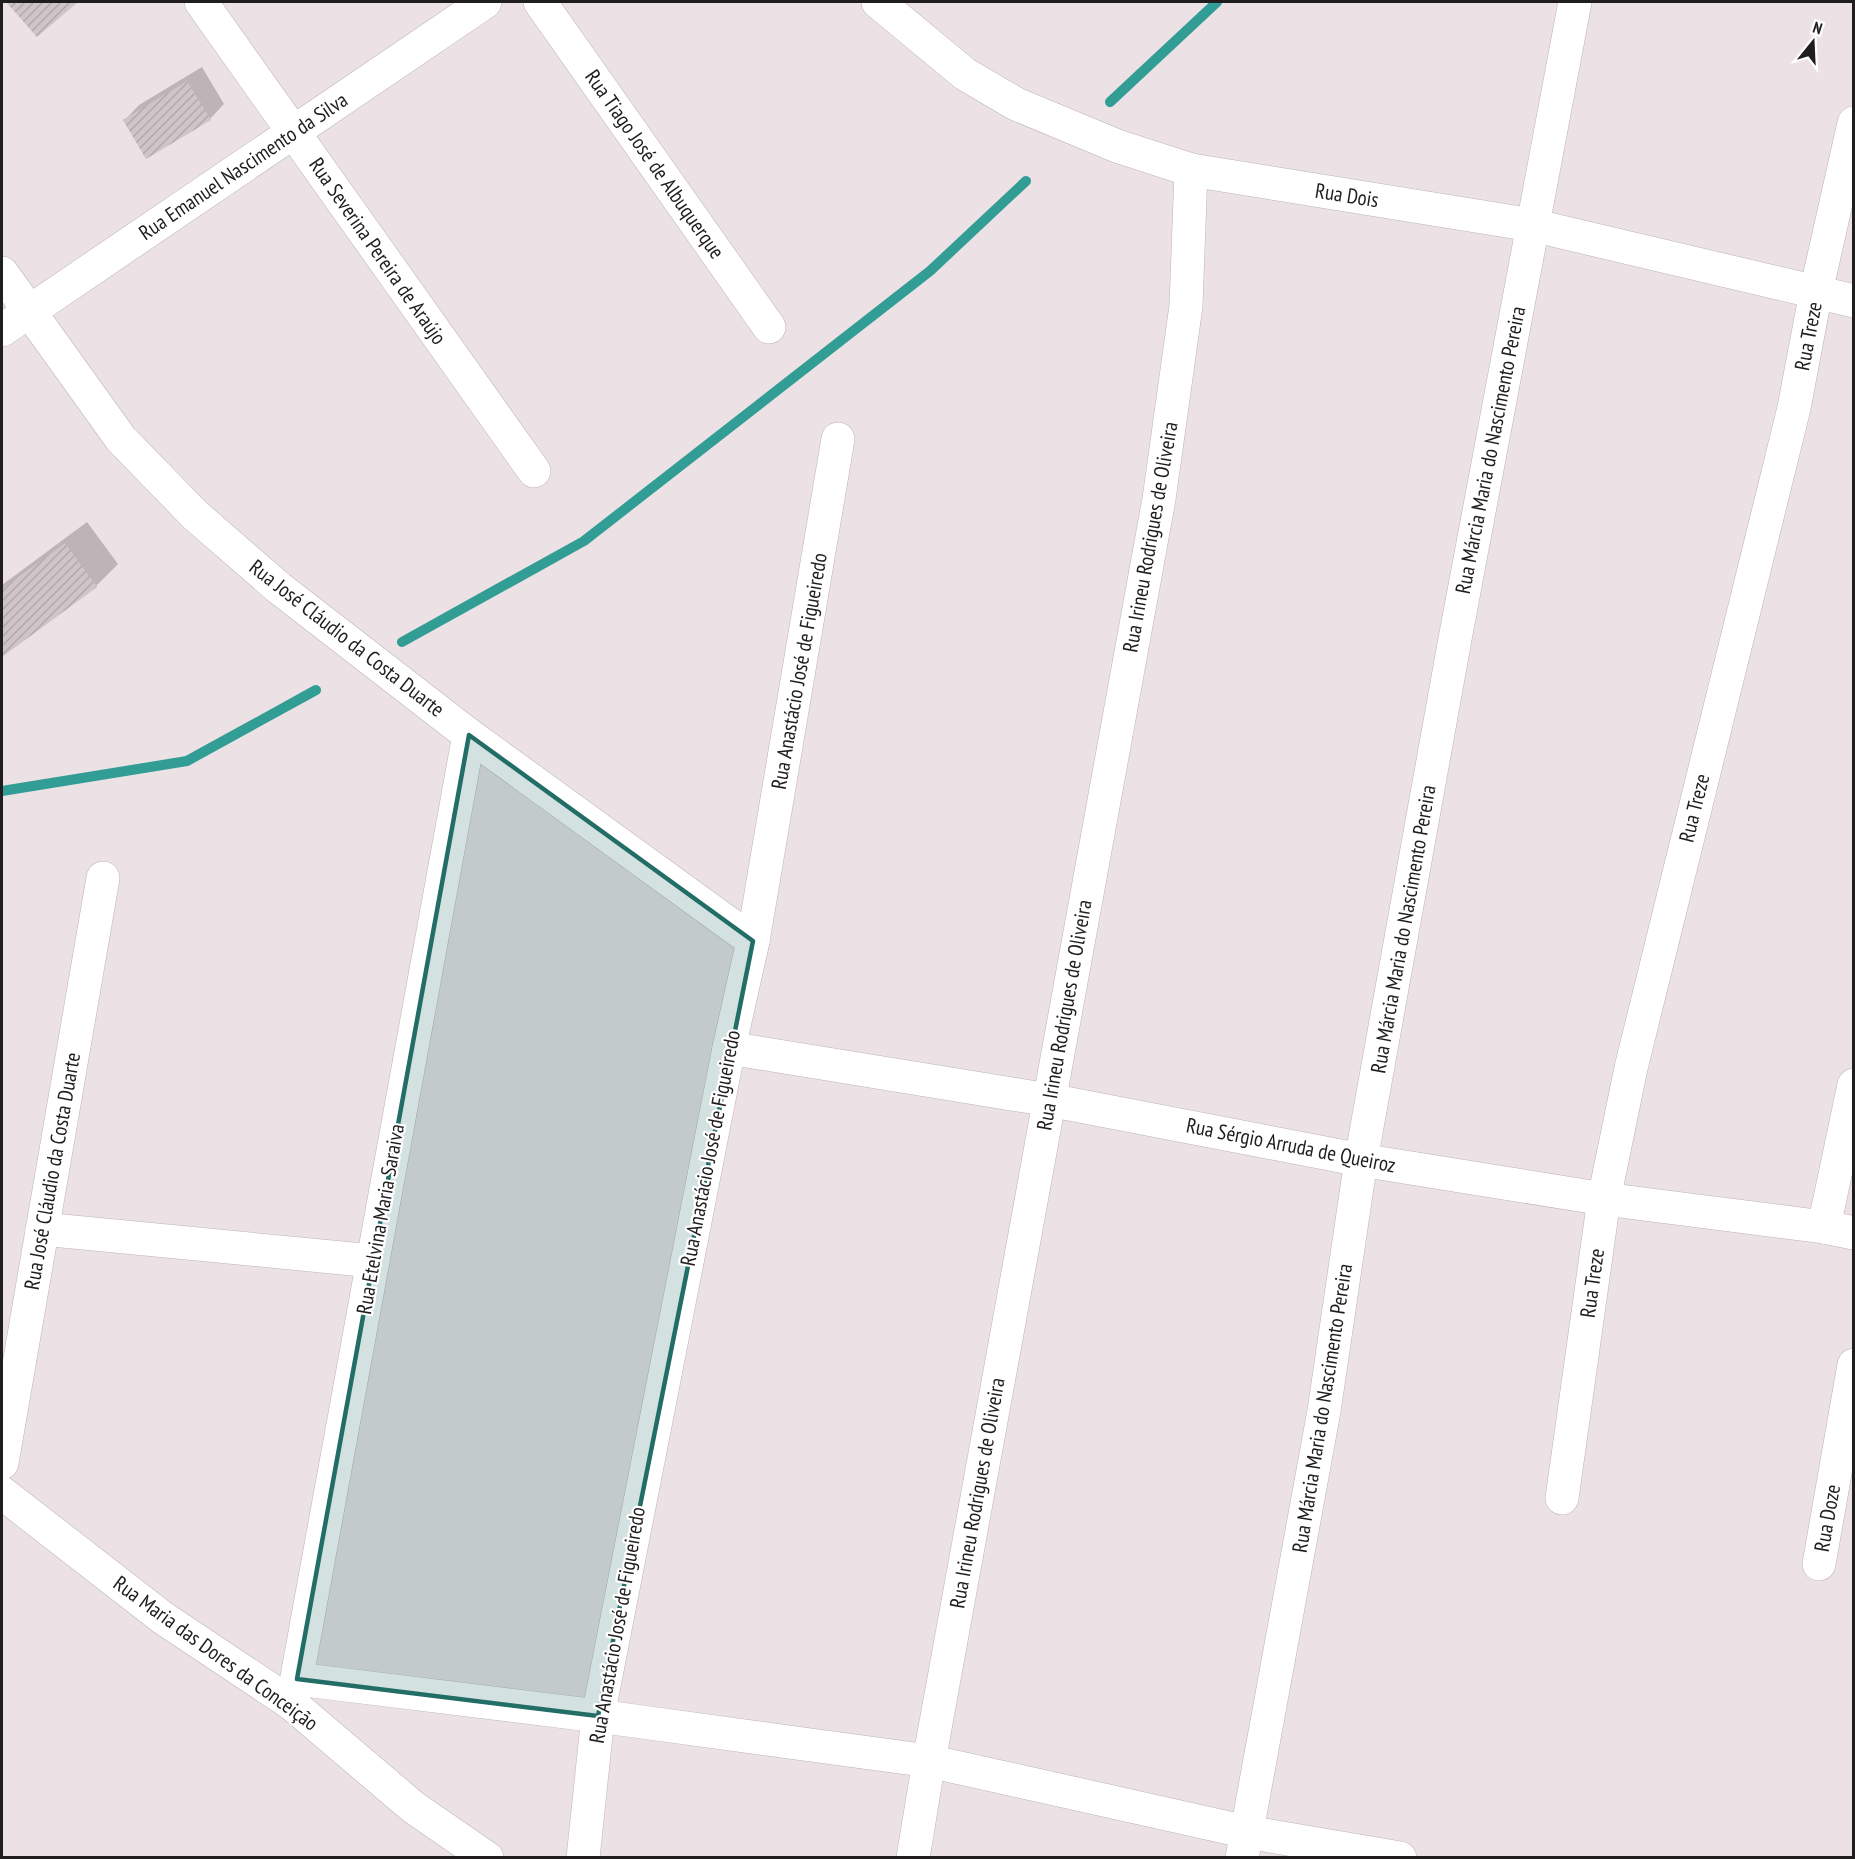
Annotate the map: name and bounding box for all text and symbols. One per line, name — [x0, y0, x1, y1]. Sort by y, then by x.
north arrow — [1783, 12, 1843, 72]
text: N — [1810, 17, 1825, 39]
street label: Rua Tiago José de Albuquerque — [579, 64, 731, 264]
street label: Rua Emanuel Nascimento da Silva — [134, 86, 352, 246]
street label: Rua Severina Pereira de Araújo — [303, 152, 453, 350]
street label: Rua Dois — [1313, 177, 1381, 213]
street label: Rua Treze — [1788, 299, 1828, 373]
street label: Rua Márcia Maria do Nascimento Pereira — [1449, 304, 1531, 596]
street label: Rua Irineu Rodrigues de Oliveira — [1116, 420, 1184, 654]
street label: Rua Anastácio José de Figueiredo — [765, 551, 833, 791]
street label: Rua José Cláudio da Costa Duarte — [244, 553, 450, 723]
street label: Rua Treze — [1673, 771, 1715, 845]
street label: Rua Márcia Maria do Nascimento Pereira — [1364, 783, 1442, 1075]
street label: Rua Irineu Rodrigues de Oliveira — [1030, 898, 1098, 1132]
street label: Rua Anastácio José de Figueiredo — [674, 1028, 746, 1268]
street label: Rua José Cláudio da Costa Duarte — [18, 1050, 86, 1292]
street label: Rua Sérgio Arruda de Queiroz — [1184, 1111, 1398, 1179]
street label: Rua Etelvina Maria Saraiva — [350, 1122, 410, 1316]
street label: Rua Treze — [1574, 1247, 1610, 1319]
street label: Rua Márcia Maria do Nascimento Pereira — [1286, 1262, 1358, 1554]
street label: Rua Irineu Rodrigues de Oliveira — [943, 1376, 1011, 1610]
street label: Rua Doze — [1808, 1482, 1846, 1554]
street label: Rua Anastácio José de Figueiredo — [583, 1505, 651, 1745]
street label: Rua Maria das Dores da Conceição — [108, 1570, 324, 1736]

